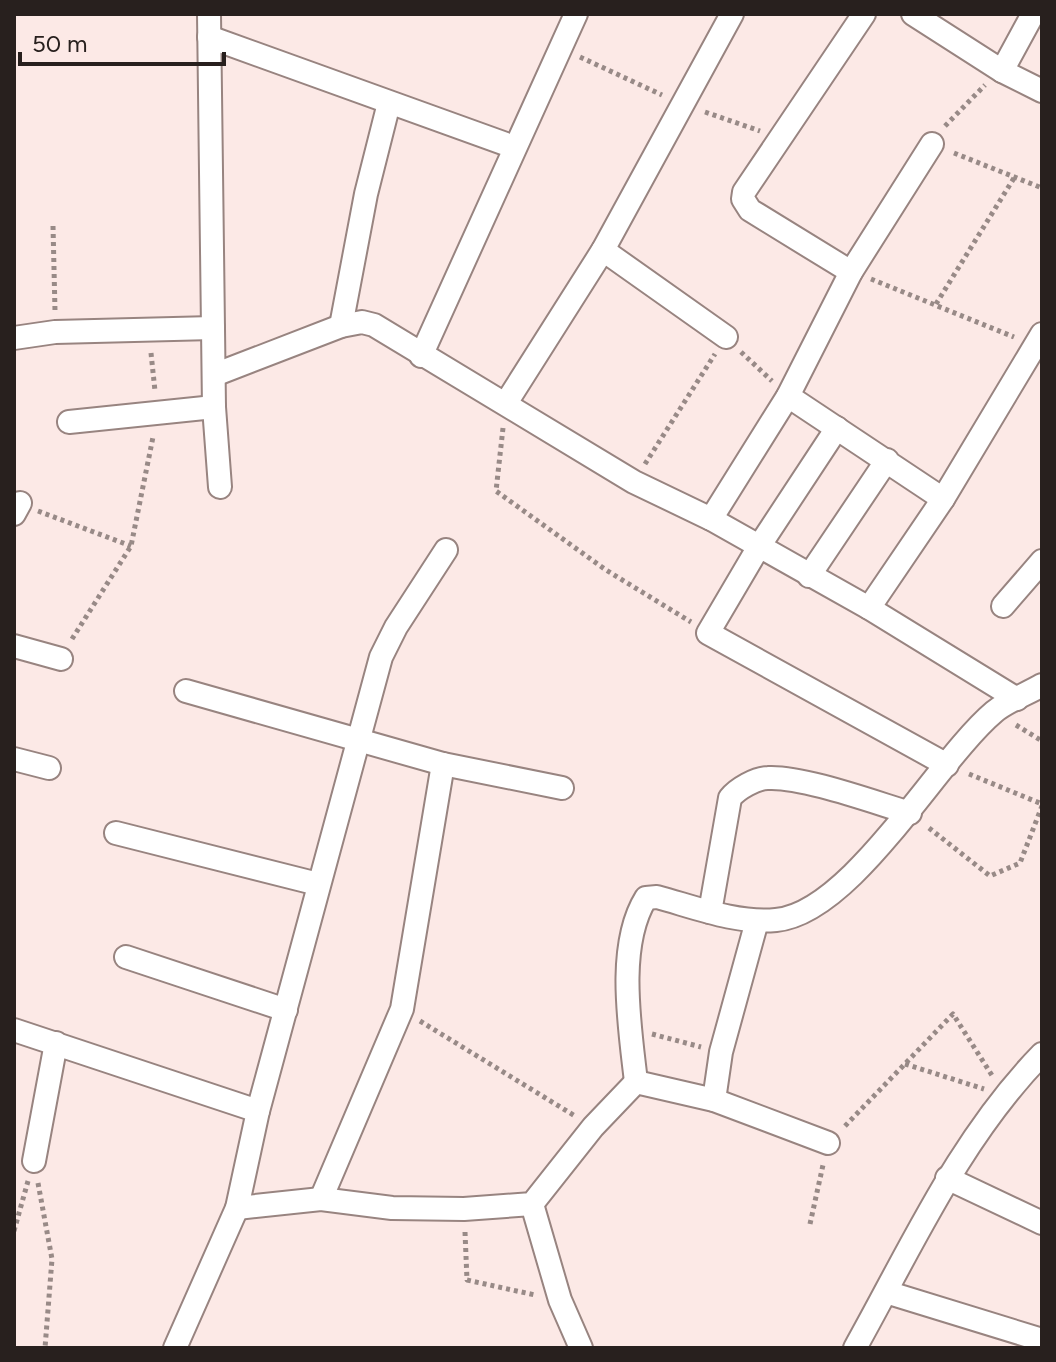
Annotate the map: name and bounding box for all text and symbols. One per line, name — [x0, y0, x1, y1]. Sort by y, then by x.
scale bar — [20, 16, 224, 66]
text: 50 m — [32, 29, 88, 58]

